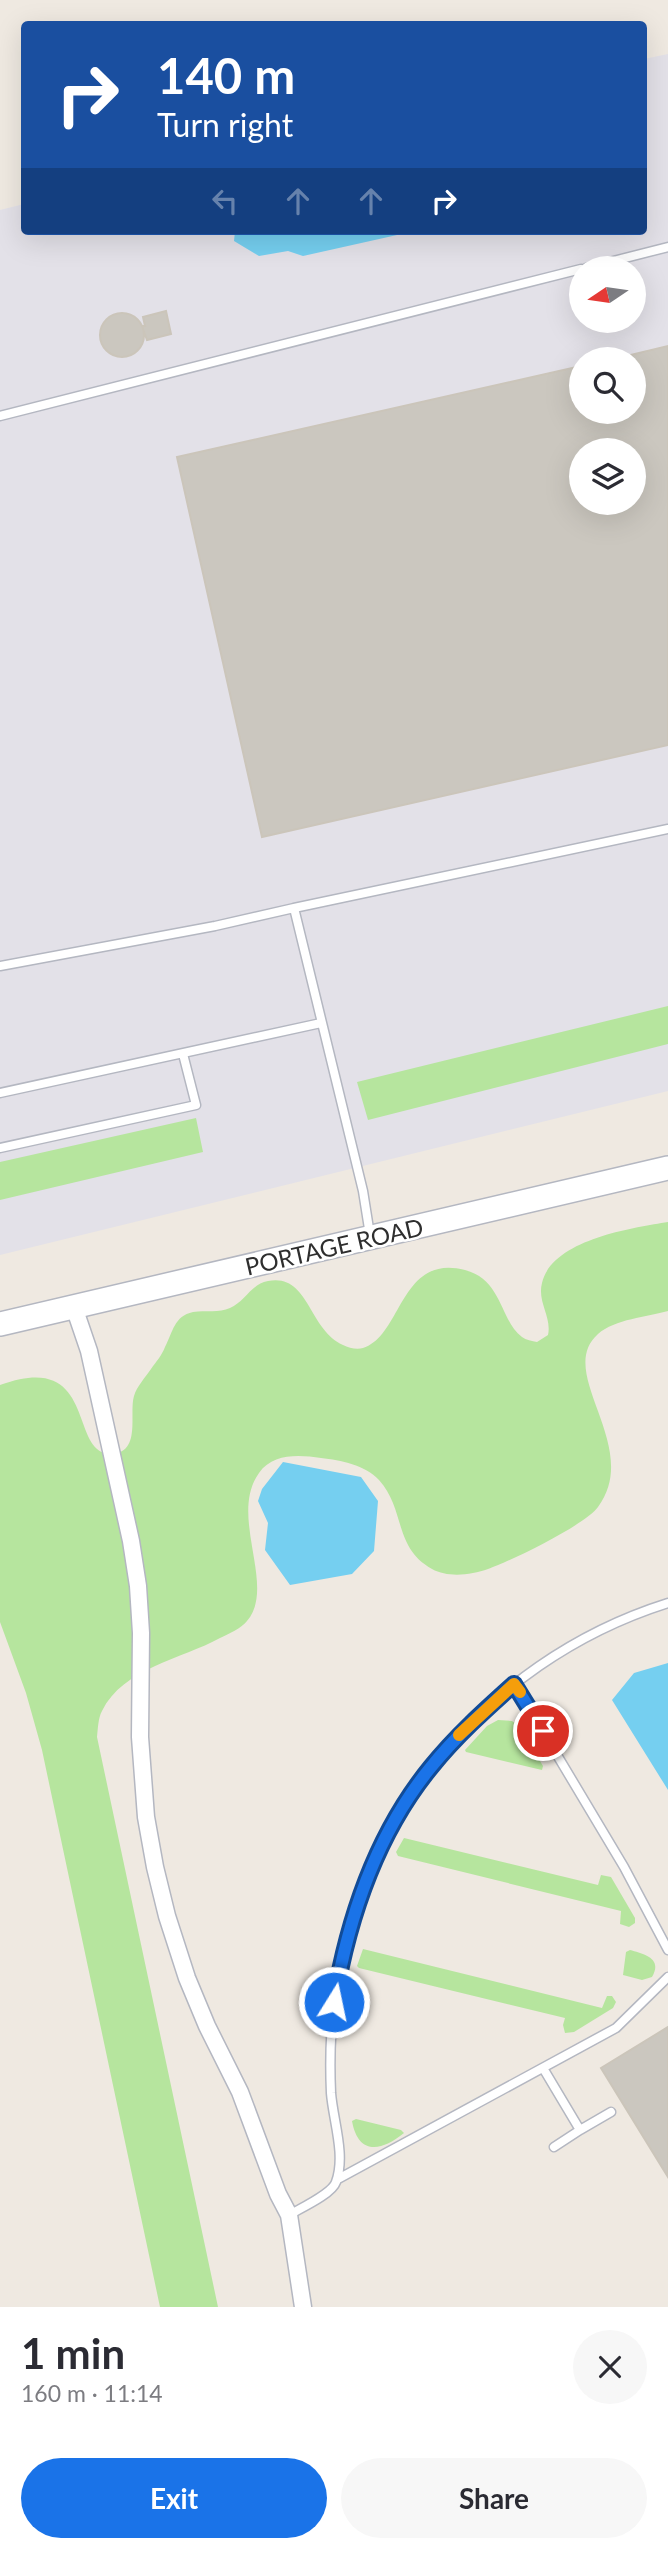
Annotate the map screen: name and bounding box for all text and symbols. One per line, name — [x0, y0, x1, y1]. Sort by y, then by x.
text: 140 m — [157, 46, 295, 104]
icon: right — [42, 49, 133, 140]
text: Turn right — [157, 105, 293, 144]
icon: left — [206, 182, 244, 220]
icon: ahead — [279, 182, 317, 220]
icon: ahead — [352, 182, 390, 220]
icon: right — [425, 182, 463, 220]
north arrow — [569, 256, 646, 332]
map controls — [569, 256, 646, 515]
button: search — [569, 347, 646, 424]
button: layers — [569, 438, 646, 515]
street label: PORTAGE ROAD — [242, 1211, 426, 1281]
pin — [513, 1701, 573, 1761]
icon: arrive — [524, 1712, 562, 1750]
position arrow — [297, 1965, 371, 2039]
text: 1 min — [21, 2328, 125, 2378]
button: close — [573, 2330, 647, 2404]
text: 160 m · 11:14 — [21, 2379, 163, 2407]
button: Exit — [21, 2458, 327, 2538]
button: Share — [341, 2458, 647, 2538]

